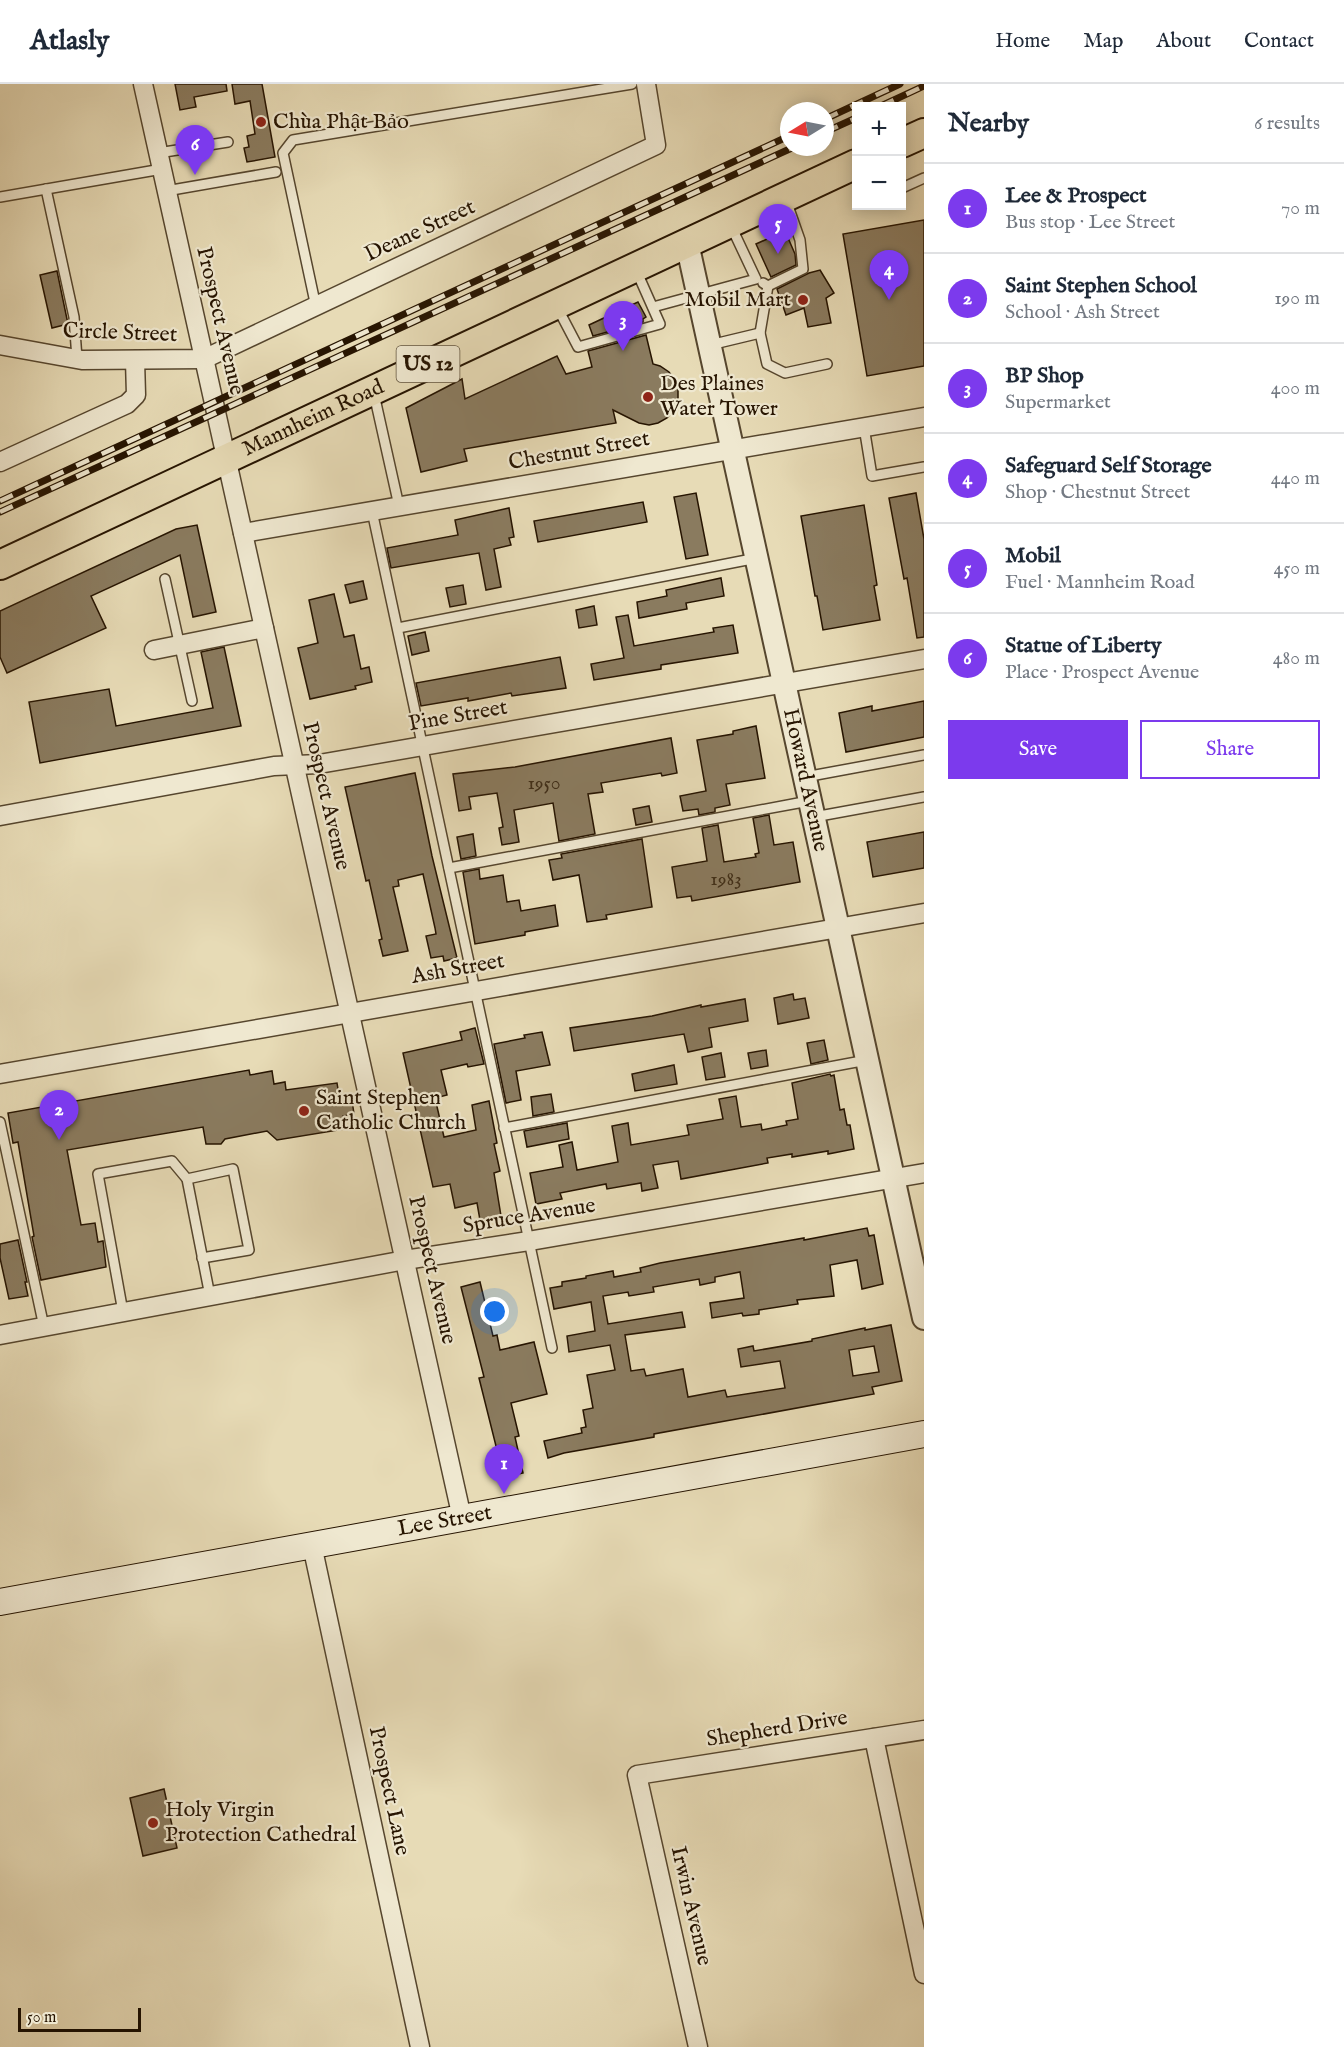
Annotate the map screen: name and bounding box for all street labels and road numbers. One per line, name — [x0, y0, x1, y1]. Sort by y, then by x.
street label: Deane Street — [360, 193, 480, 269]
street label: Prospect Avenue — [189, 244, 251, 398]
street label: Circle Street — [62, 317, 178, 349]
road number: US 12 — [396, 346, 460, 382]
street label: Mannheim Road — [238, 373, 389, 463]
street label: Chestnut Street — [506, 425, 652, 477]
street label: Pine Street — [406, 693, 510, 738]
street label: Howard Avenue — [776, 706, 835, 854]
street label: Prospect Avenue — [295, 719, 357, 873]
street label: Ash Street — [408, 947, 507, 991]
street label: Spruce Avenue — [461, 1192, 597, 1240]
street label: Prospect Avenue — [401, 1193, 463, 1347]
street label: Lee Street — [395, 1499, 495, 1543]
street label: Shepherd Drive — [704, 1704, 850, 1754]
street label: Prospect Lane — [362, 1724, 416, 1858]
street label: Irwin Avenue — [664, 1844, 718, 1968]

